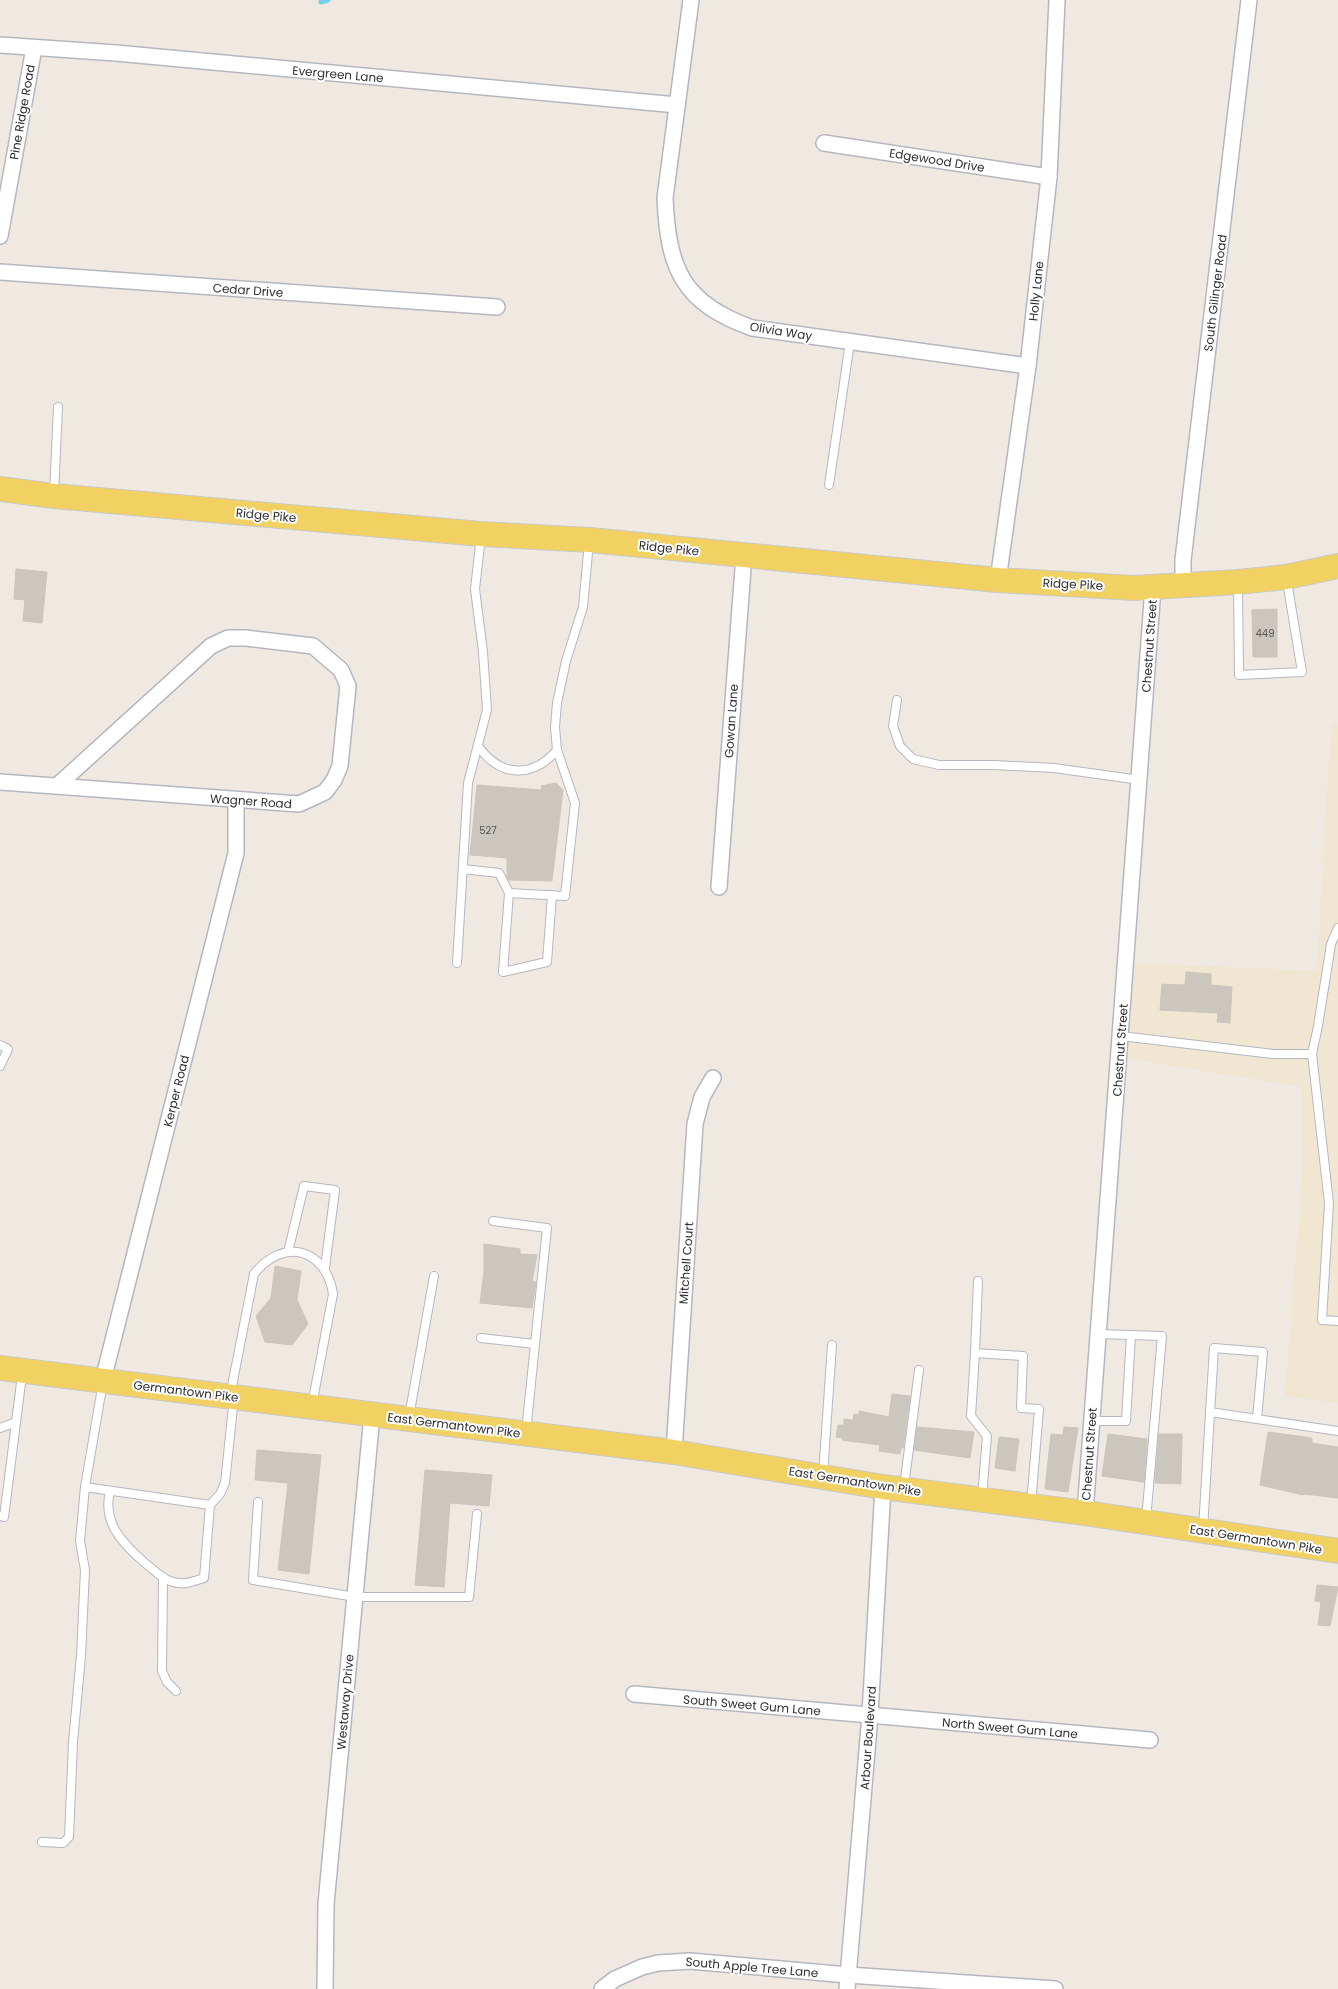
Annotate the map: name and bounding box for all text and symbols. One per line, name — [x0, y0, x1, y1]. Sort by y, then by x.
street label: Evergreen Lane — [292, 62, 384, 86]
street label: Pine Ridge Road — [5, 63, 39, 161]
street label: Edgewood Drive — [888, 144, 986, 176]
street label: South Gilinger Road — [1199, 233, 1231, 353]
street label: Holly Lane — [1024, 260, 1048, 322]
street label: Cedar Drive — [212, 279, 284, 301]
street label: Olivia Way — [749, 318, 814, 344]
street label: Ridge Pike — [235, 504, 297, 526]
street label: Ridge Pike — [638, 536, 700, 560]
street label: Ridge Pike — [1042, 574, 1104, 594]
street label: Chestnut Street — [1137, 599, 1161, 693]
house number: 449 — [1256, 626, 1274, 641]
street label: Gowan Lane — [720, 683, 742, 759]
street label: Wagner Road — [210, 790, 292, 812]
house number: 527 — [479, 823, 497, 838]
street label: Chestnut Street — [1108, 1003, 1132, 1097]
street label: Kerper Road — [159, 1053, 193, 1129]
street label: Mitchell Court — [675, 1221, 697, 1305]
street label: Germantown Pike — [133, 1376, 239, 1406]
street label: Chestnut Street — [1077, 1407, 1101, 1501]
street label: East Germantown Pike — [387, 1408, 521, 1442]
street label: East Germantown Pike — [788, 1462, 922, 1500]
street label: East Germantown Pike — [1189, 1520, 1323, 1558]
street label: Westaway Drive — [332, 1653, 358, 1751]
street label: Arbour Boulevard — [856, 1685, 880, 1791]
street label: South Sweet Gum Lane — [683, 1691, 821, 1719]
street label: North Sweet Gum Lane — [941, 1714, 1079, 1742]
street label: South Apple Tree Lane — [685, 1953, 819, 1981]

